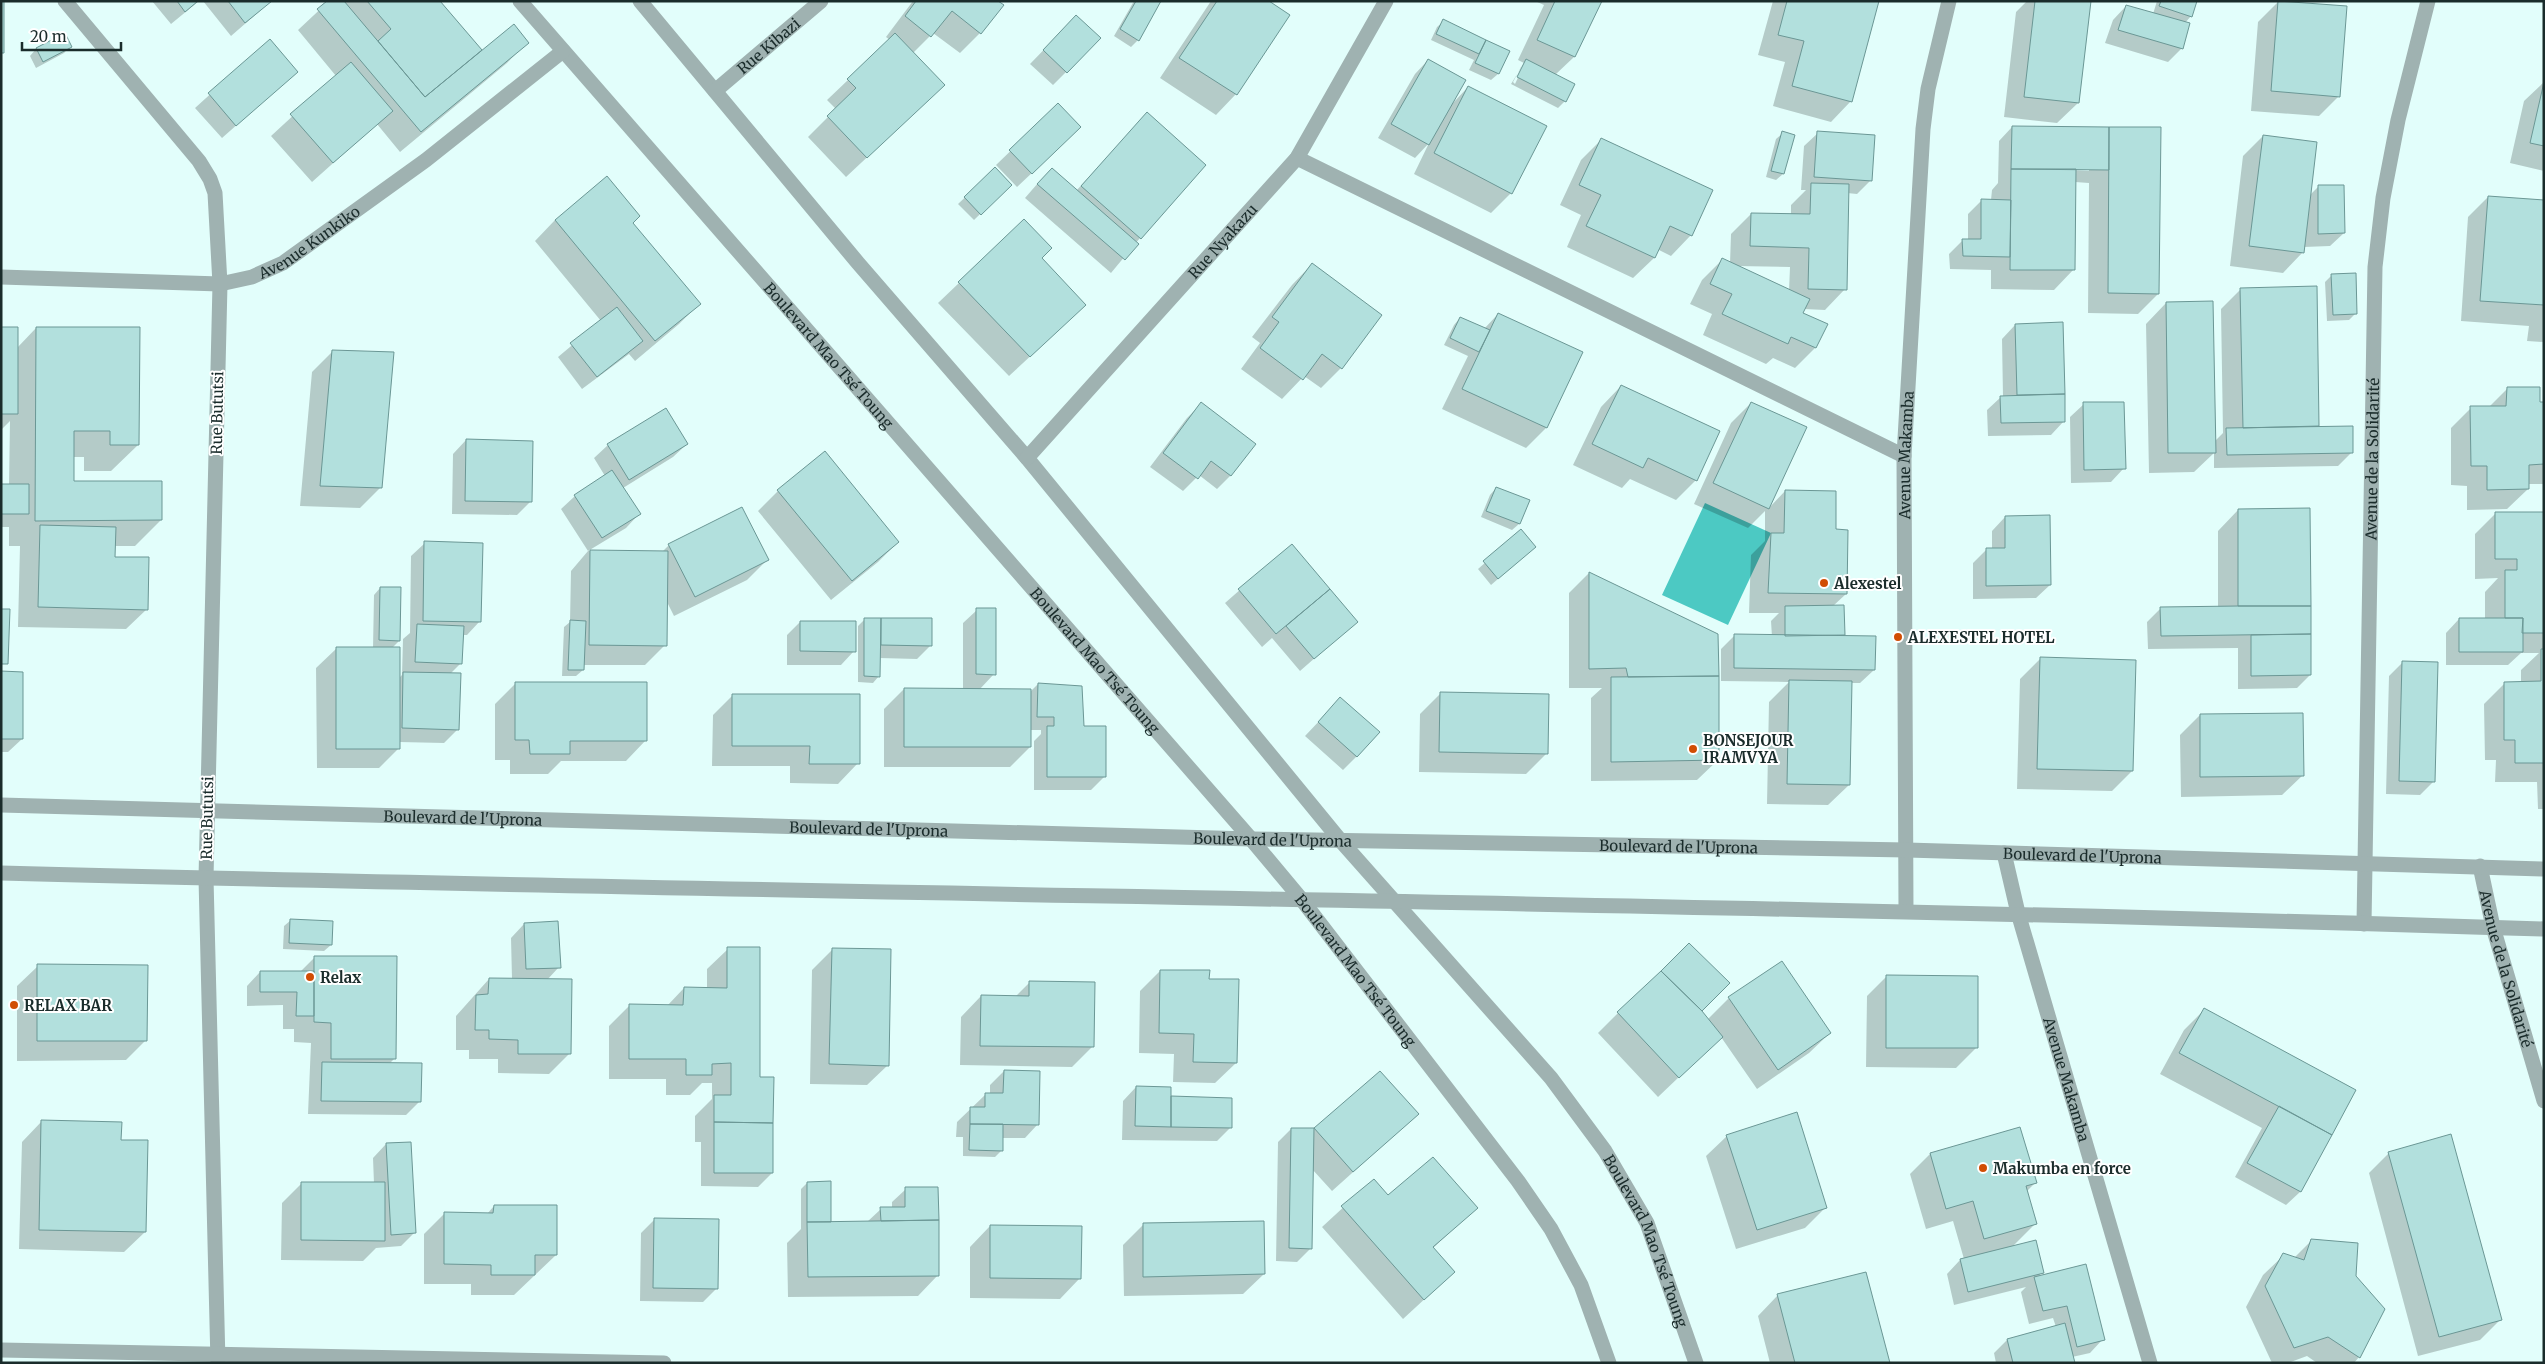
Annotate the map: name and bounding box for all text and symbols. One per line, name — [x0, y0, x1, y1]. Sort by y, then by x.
street label: Rue Kibazi — [733, 14, 804, 78]
scale bar — [22, 20, 121, 52]
text: 20 m — [30, 27, 67, 46]
street label: Rue Nyakazu — [1184, 200, 1261, 282]
street label: Avenue Kunkiko — [254, 201, 364, 283]
street label: Boulevard Mao Tsé Toung — [760, 278, 898, 432]
street label: Rue Bututsi — [207, 371, 227, 455]
street label: Avenue de la Solidarité — [2361, 378, 2383, 541]
street label: Avenue Makamba — [1894, 390, 1917, 520]
place label: Alexestel — [1833, 574, 1901, 593]
marker: Alexestel — [1818, 577, 1830, 589]
street label: Boulevard Mao Tsé Toung — [1026, 583, 1164, 737]
place label: ALEXESTEL HOTEL — [1907, 628, 2055, 647]
marker: ALEXESTEL HOTEL — [1892, 631, 1904, 643]
place label: BONSEJOUR IRAMVYA — [1703, 731, 1794, 767]
marker: BONSEJOUR IRAMVYA — [1687, 743, 1699, 755]
street label: Rue Bututsi — [197, 776, 217, 860]
street label: Boulevard de l'Uprona — [383, 806, 542, 829]
street label: Boulevard de l'Uprona — [789, 817, 948, 840]
street label: Boulevard de l'Uprona — [1193, 828, 1352, 850]
street label: Boulevard de l'Uprona — [1599, 835, 1758, 857]
street label: Boulevard de l'Uprona — [2003, 843, 2162, 867]
street label: Avenue de la Solidarité — [2476, 887, 2537, 1050]
street label: Boulevard Mao Tsé Toung — [1291, 890, 1421, 1050]
place label: Relax — [320, 968, 362, 987]
marker: Relax — [304, 971, 316, 983]
place label: RELAX BAR — [24, 996, 112, 1015]
marker: RELAX BAR — [8, 999, 20, 1011]
street label: Avenue Makamba — [2039, 1014, 2094, 1144]
street label: Boulevard Mao Tsé Toung — [1600, 1151, 1692, 1330]
place label: Makumba en force — [1993, 1159, 2131, 1178]
marker: Makumba en force — [1977, 1162, 1989, 1174]

